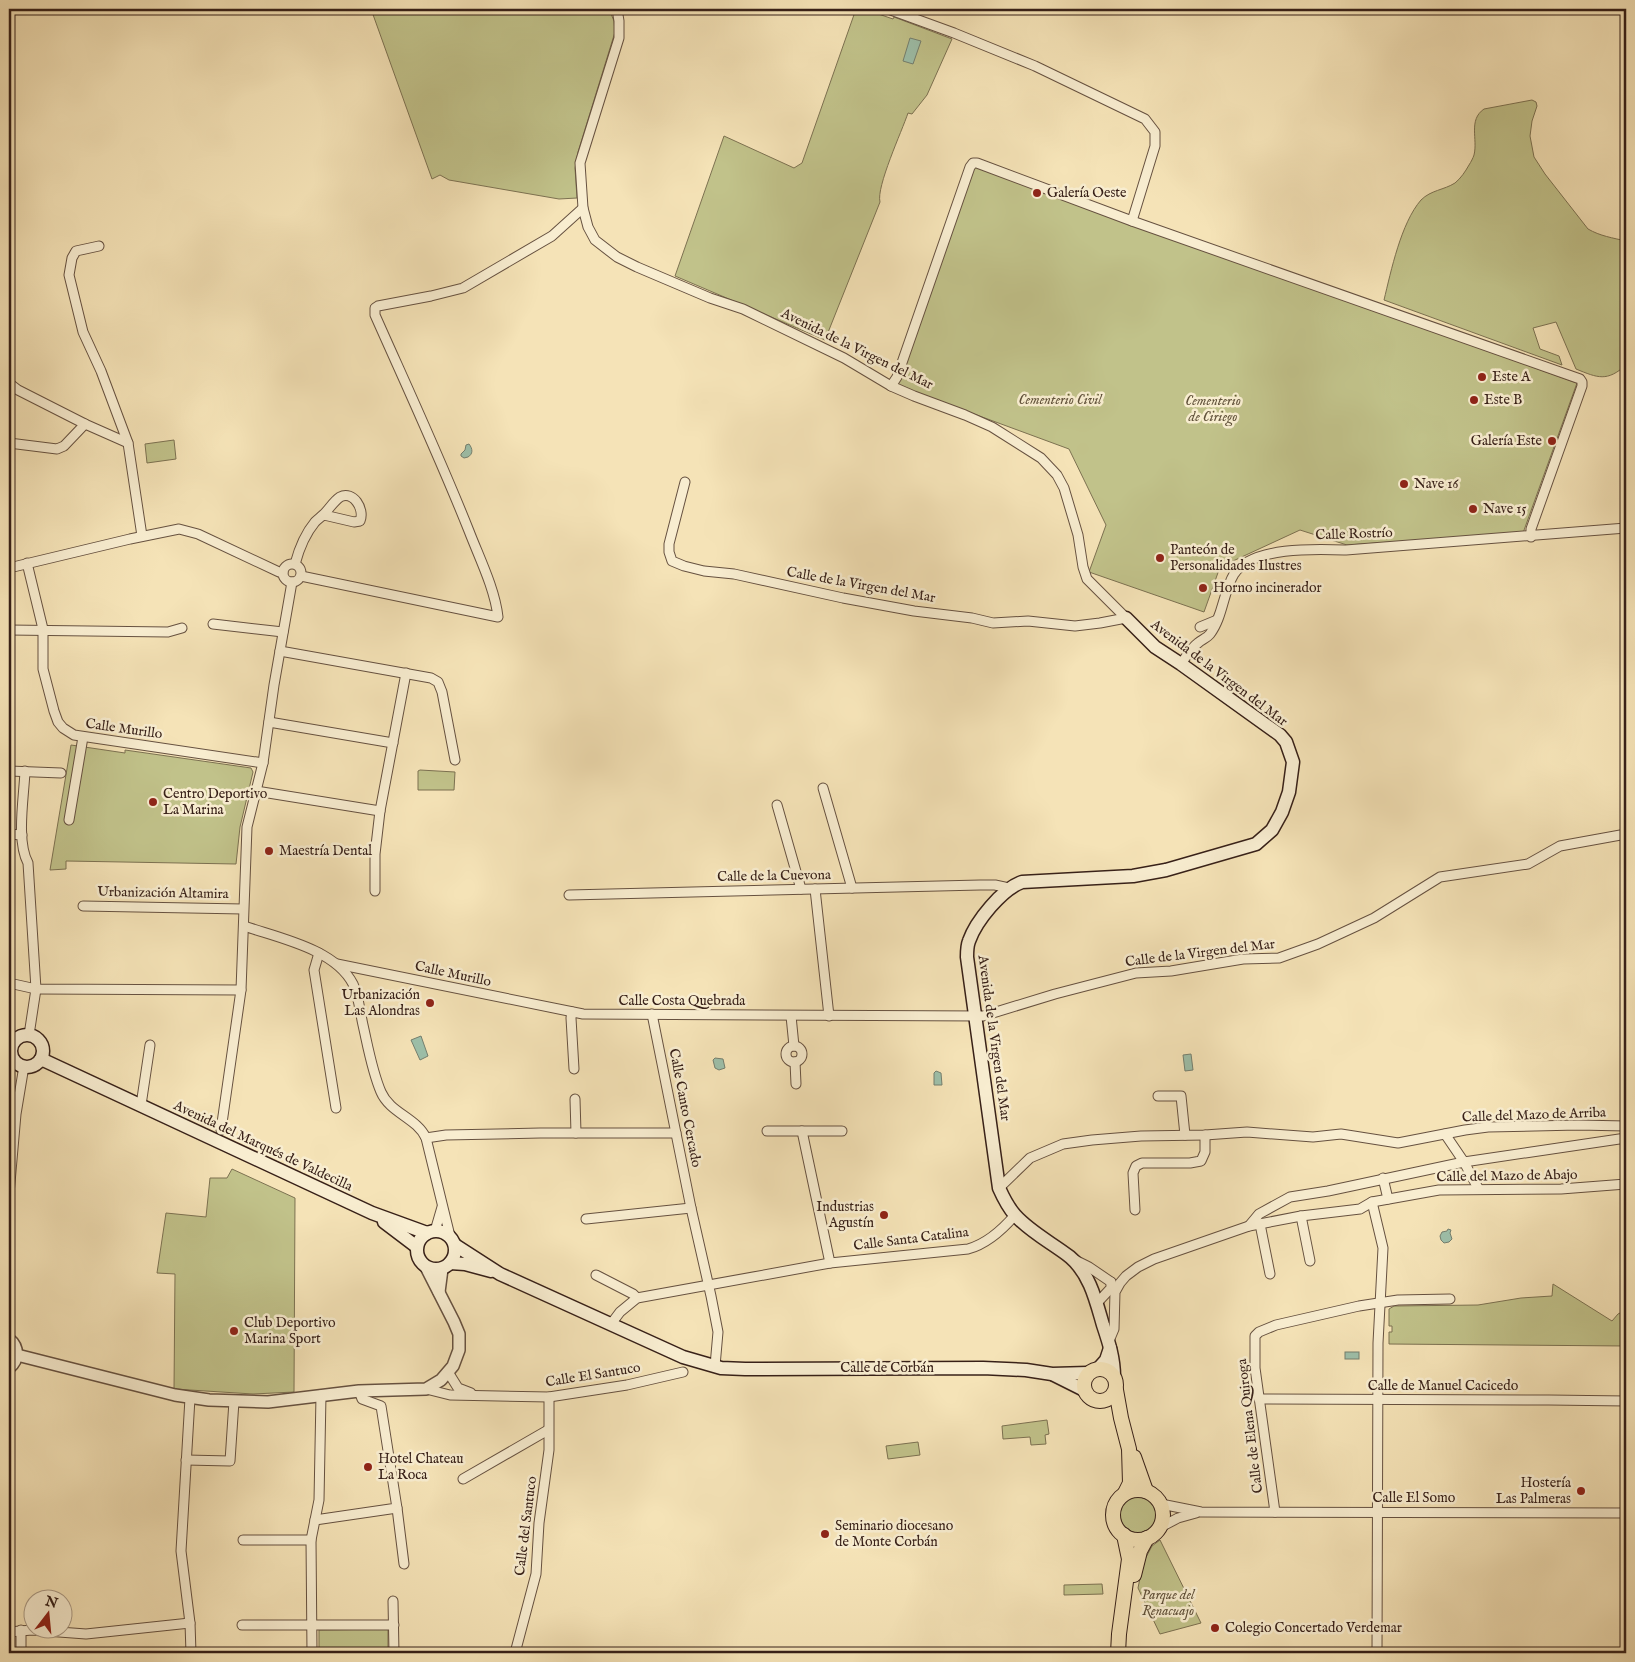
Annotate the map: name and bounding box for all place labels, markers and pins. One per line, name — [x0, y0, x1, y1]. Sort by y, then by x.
place label: Galería Oeste — [1047, 184, 1127, 202]
marker: Galería Oeste — [1031, 187, 1043, 199]
place label: Este A — [1492, 368, 1531, 386]
marker: Este A — [1476, 371, 1488, 383]
place label: Este B — [1484, 391, 1522, 409]
marker: Este B — [1468, 394, 1480, 406]
place label: Galería Este — [1471, 432, 1543, 450]
marker: Galería Este — [1546, 435, 1558, 447]
place label: Nave 16 — [1414, 475, 1459, 493]
marker: Nave 16 — [1398, 478, 1410, 490]
place label: Nave 15 — [1483, 500, 1527, 518]
marker: Nave 15 — [1467, 503, 1479, 515]
place label: Panteón de Personalidades Ilustres — [1170, 541, 1302, 575]
marker: Panteón de Personalidades Ilustres — [1154, 552, 1166, 564]
place label: Horno incinerador — [1213, 579, 1322, 597]
marker: Horno incinerador — [1197, 582, 1209, 594]
place label: Centro Deportivo La Marina — [163, 785, 268, 819]
marker: Centro Deportivo La Marina — [147, 796, 159, 808]
place label: Maestría Dental — [279, 842, 372, 860]
marker: Maestría Dental — [263, 845, 275, 857]
place label: Urbanización Las Alondras — [341, 986, 421, 1020]
marker: Urbanización Las Alondras — [424, 997, 436, 1009]
place label: Industrias Agustín — [816, 1198, 875, 1232]
marker: Industrias Agustín — [878, 1209, 890, 1221]
place label: Club Deportivo Marina Sport — [244, 1314, 336, 1348]
marker: Club Deportivo Marina Sport — [228, 1325, 240, 1337]
place label: Hotel Chateau La Roca — [378, 1450, 464, 1484]
marker: Hotel Chateau La Roca — [362, 1461, 374, 1473]
place label: Hostería Las Palmeras — [1496, 1474, 1572, 1508]
marker: Hostería Las Palmeras — [1575, 1485, 1587, 1497]
place label: Seminario diocesano de Monte Corbán — [835, 1517, 954, 1551]
marker: Seminario diocesano de Monte Corbán — [819, 1528, 831, 1540]
place label: Colegio Concertado Verdemar — [1225, 1619, 1402, 1637]
marker: Colegio Concertado Verdemar — [1209, 1622, 1221, 1634]

